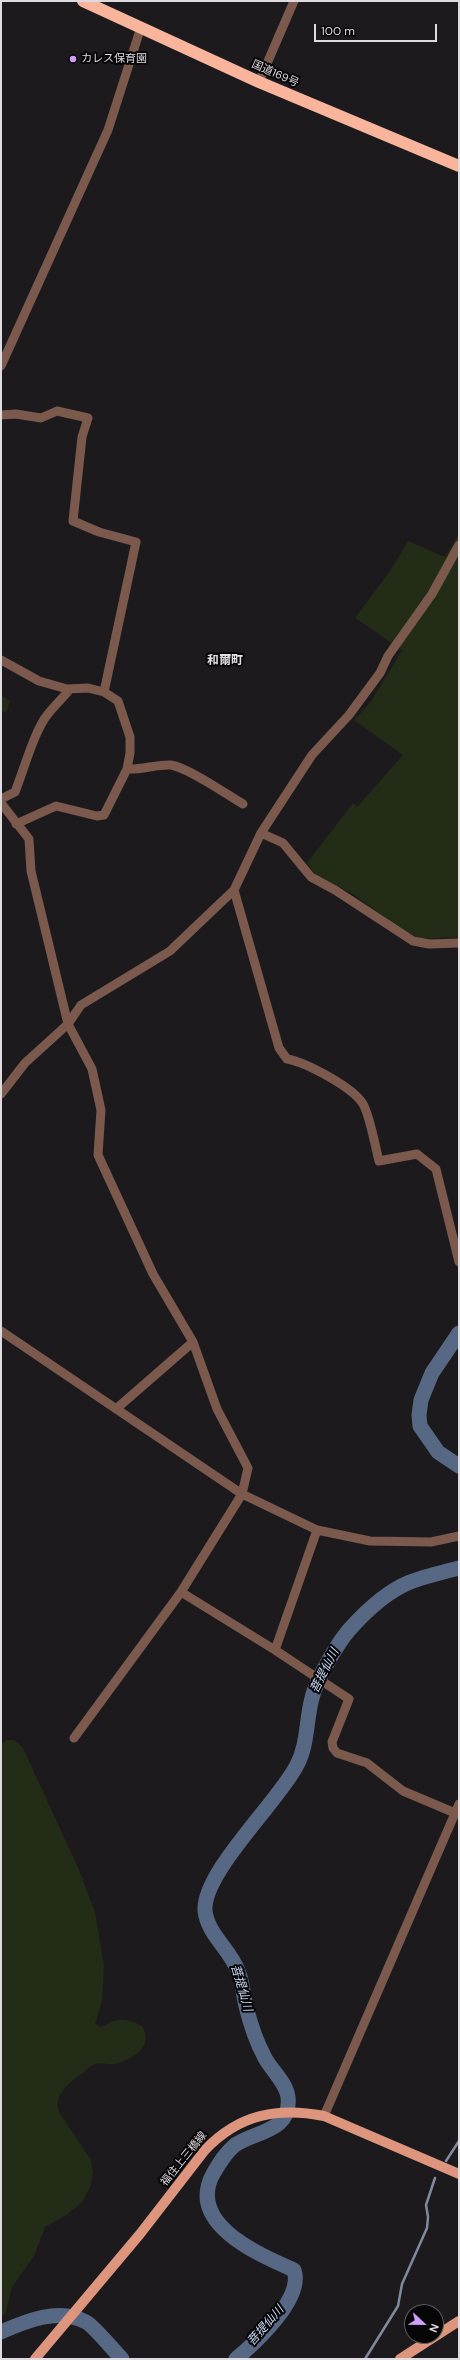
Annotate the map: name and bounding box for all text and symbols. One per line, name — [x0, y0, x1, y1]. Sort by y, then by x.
scale bar — [316, 16, 439, 42]
text: 100 m — [321, 23, 355, 39]
place label: カレス保育園 — [81, 52, 147, 66]
marker: カレス保育園 — [68, 54, 78, 64]
street label: 国道169号 — [249, 58, 301, 90]
district label: 和爾町 — [207, 654, 243, 668]
water label: 菩提仙川 — [308, 1646, 342, 1696]
water label: 菩提仙川 — [227, 1963, 255, 2013]
street label: 福住上三橋線 — [158, 2129, 210, 2189]
water label: 菩提仙川 — [245, 2303, 287, 2349]
north arrow — [404, 2304, 444, 2344]
text: N — [426, 2322, 442, 2334]

